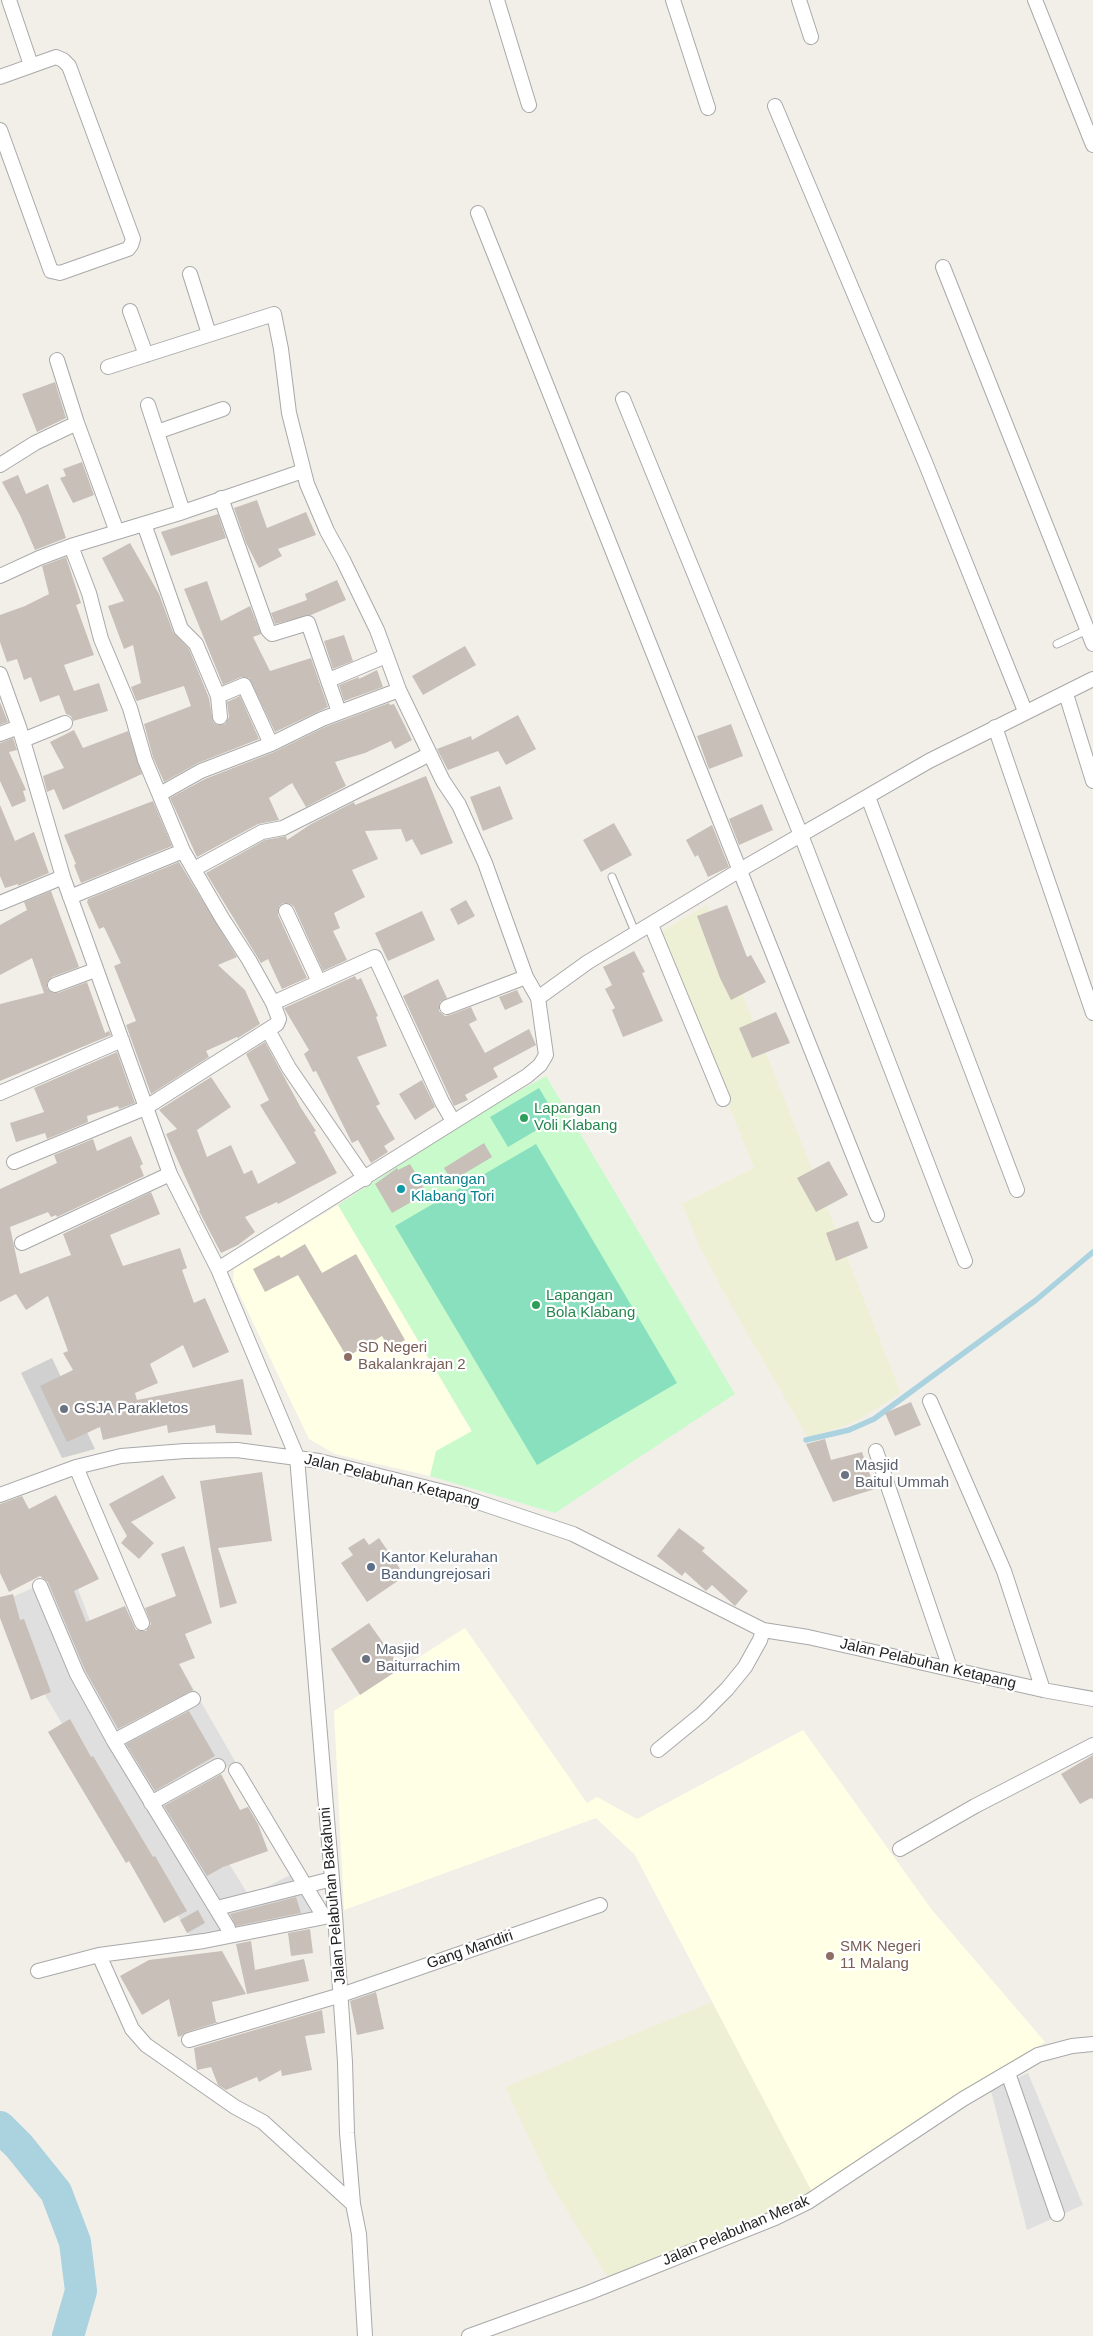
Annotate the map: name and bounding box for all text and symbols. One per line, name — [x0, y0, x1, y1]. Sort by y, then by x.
place label: Lapangan Voli Klabang — [534, 1100, 617, 1135]
marker: Lapangan Voli Klabang — [518, 1112, 530, 1124]
place label: Gantangan Klabang Tori — [411, 1171, 494, 1206]
marker: Gantangan Klabang Tori — [395, 1183, 407, 1195]
place label: Lapangan Bola Klabang — [546, 1287, 635, 1322]
marker: Lapangan Bola Klabang — [530, 1299, 542, 1311]
place label: SD Negeri Bakalankrajan 2 — [358, 1339, 466, 1374]
marker: SD Negeri Bakalankrajan 2 — [342, 1351, 354, 1363]
place label: GSJA Parakletos — [74, 1400, 188, 1418]
marker: GSJA Parakletos — [58, 1403, 70, 1415]
street label: Jalan Pelabuhan Ketapang — [302, 1450, 482, 1512]
place label: Masjid Baitul Ummah — [855, 1457, 949, 1492]
marker: Masjid Baitul Ummah — [839, 1469, 851, 1481]
place label: Kantor Kelurahan Bandungrejosari — [381, 1549, 498, 1584]
marker: Kantor Kelurahan Bandungrejosari — [365, 1561, 377, 1573]
street label: Jalan Pelabuhan Ketapang — [838, 1635, 1018, 1693]
place label: Masjid Baiturrachim — [376, 1641, 460, 1676]
marker: Masjid Baiturrachim — [360, 1653, 372, 1665]
street label: Jalan Pelabuhan Bakahuni — [316, 1806, 350, 1986]
street label: Gang Mandiri — [425, 1927, 515, 1973]
place label: SMK Negeri 11 Malang — [840, 1938, 921, 1973]
marker: SMK Negeri 11 Malang — [824, 1950, 836, 1962]
street label: Jalan Pelabuhan Merak — [660, 2192, 812, 2270]

